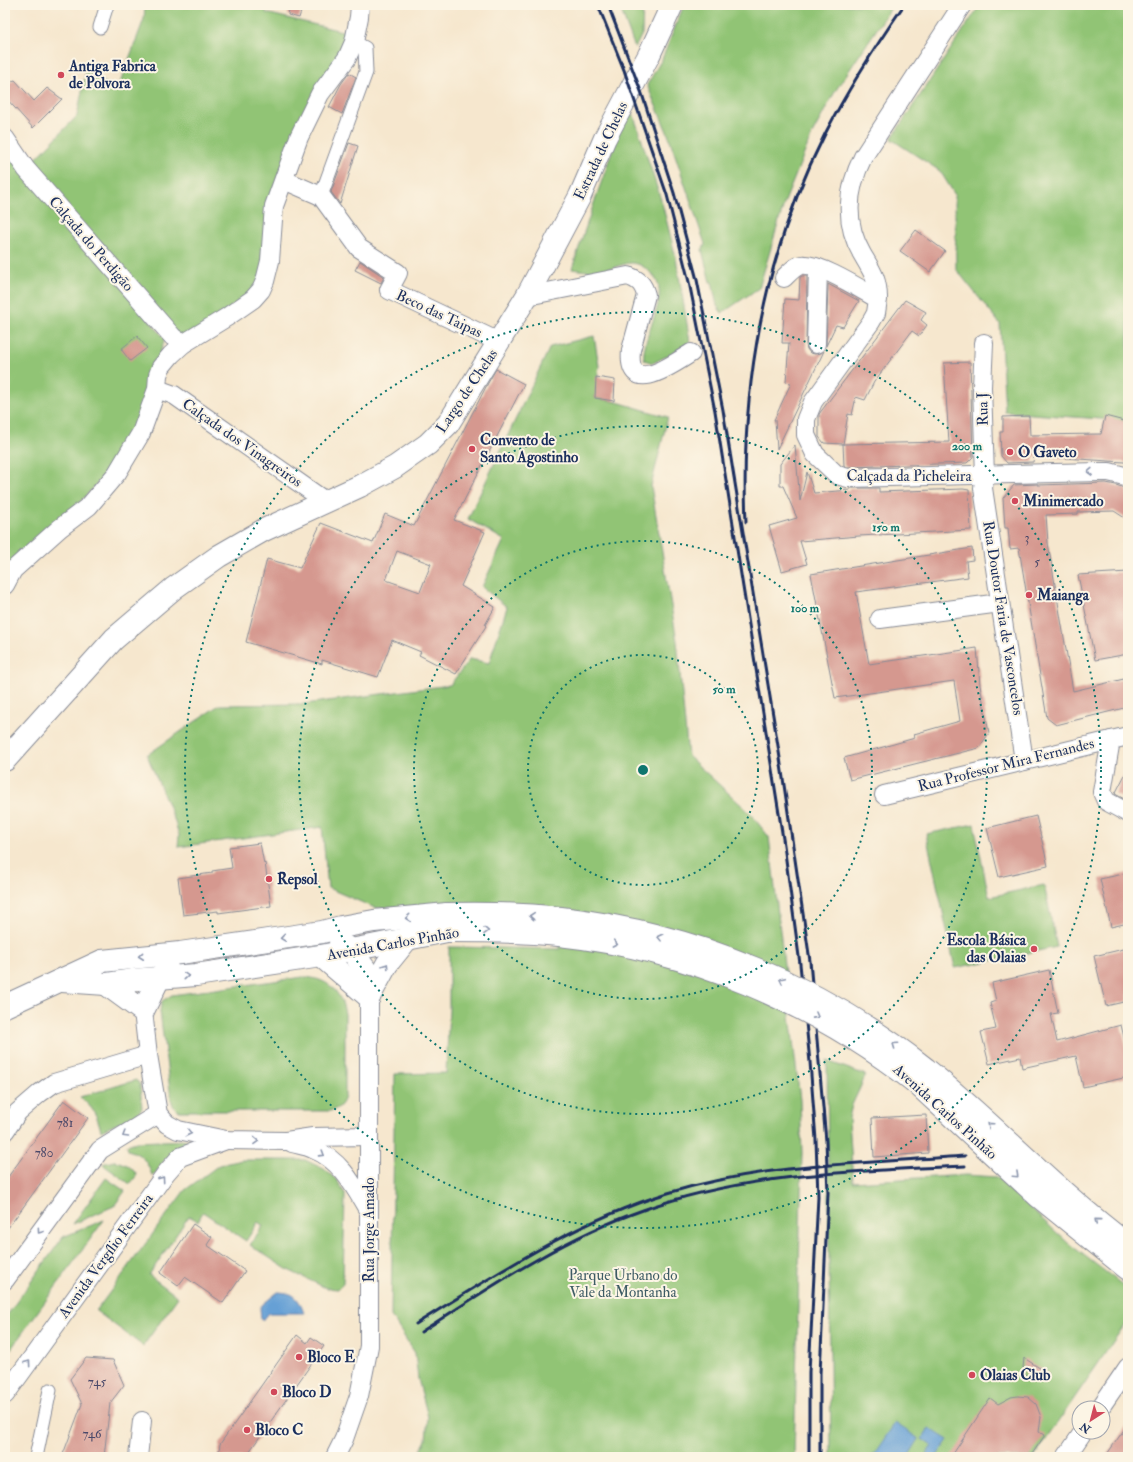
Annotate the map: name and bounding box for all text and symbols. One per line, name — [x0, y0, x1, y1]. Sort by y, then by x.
place label: Antiga Fabrica de Polvora — [68, 57, 157, 93]
marker: Antiga Fabrica de Polvora — [56, 70, 66, 80]
street label: Estrada de Chelas — [570, 99, 632, 203]
street label: Calçada do Perdigão — [45, 193, 137, 295]
street label: Beco das Taipas — [393, 286, 485, 343]
street label: Largo de Chelas — [432, 345, 502, 437]
street label: Rua J — [973, 392, 994, 426]
street label: Calçada dos Vinagreiros — [178, 394, 306, 492]
place label: Convento de Santo Agostinho — [480, 431, 579, 468]
text: 200 m — [952, 439, 983, 454]
place label: O Gaveto — [1018, 443, 1077, 462]
marker: Convento de Santo Agostinho — [467, 444, 477, 454]
marker: O Gaveto — [1005, 447, 1015, 457]
street label: Calçada da Picheleira — [846, 467, 972, 486]
one-way arrow — [1087, 468, 1093, 476]
place label: Minimercado — [1022, 492, 1104, 511]
marker: Minimercado — [1010, 496, 1020, 506]
street label: Rua Doutor Faria de Vasconcelos — [978, 519, 1028, 717]
text: 150 m — [872, 520, 900, 535]
house number: 3 — [1025, 530, 1030, 546]
house number: 5 — [1034, 554, 1040, 570]
place label: Maianga — [1036, 586, 1090, 606]
marker: Maianga — [1024, 590, 1034, 600]
text: 100 m — [791, 601, 820, 616]
text: 50 m — [712, 682, 736, 697]
street label: Rua Professor Mira Fernandes — [916, 734, 1096, 796]
centre of rings — [636, 763, 650, 777]
place label: Repsol — [277, 870, 318, 890]
marker: Repsol — [264, 874, 274, 884]
one-way arrow — [529, 911, 535, 920]
one-way arrow — [405, 913, 411, 922]
street label: Avenida Carlos Pinhão — [325, 923, 460, 965]
one-way arrow — [483, 927, 489, 935]
place label: Escola Básica das Olaias — [946, 931, 1027, 967]
one-way arrow — [280, 933, 287, 942]
one-way arrow — [657, 933, 663, 941]
one-way arrow — [612, 939, 618, 948]
marker: Escola Básica das Olaias — [1029, 944, 1039, 954]
one-way arrow — [138, 952, 144, 961]
one-way arrow — [381, 963, 389, 970]
one-way arrow — [183, 971, 189, 980]
one-way arrow — [779, 977, 787, 985]
one-way arrow — [812, 1012, 819, 1019]
one-way arrow — [892, 1043, 899, 1050]
street label: Avenida Carlos Pinhão — [888, 1060, 1001, 1164]
house number: 781 — [57, 1115, 74, 1131]
one-way arrow — [987, 1122, 995, 1129]
one-way arrow — [186, 1128, 192, 1136]
one-way arrow — [122, 1130, 129, 1138]
one-way arrow — [253, 1136, 259, 1145]
house number: 780 — [35, 1145, 53, 1161]
one-way arrow — [318, 1149, 325, 1156]
one-way arrow — [1011, 1170, 1018, 1177]
one-way arrow — [157, 1176, 165, 1183]
street label: Rua Jorge Amado — [360, 1178, 380, 1282]
street label: Avenida Vergílio Ferreira — [54, 1189, 158, 1323]
one-way arrow — [1094, 1219, 1102, 1226]
one-way arrow — [38, 1227, 45, 1234]
park label: Parque Urbano do Vale da Montanha — [568, 1266, 678, 1302]
place label: Bloco E — [307, 1348, 355, 1367]
marker: Bloco E — [294, 1352, 304, 1362]
one-way arrow — [23, 1361, 30, 1368]
place label: Olaias Club — [980, 1366, 1051, 1385]
marker: Olaias Club — [967, 1370, 977, 1380]
house number: 745 — [88, 1374, 106, 1390]
place label: Bloco D — [282, 1383, 331, 1402]
marker: Bloco D — [269, 1387, 279, 1397]
north arrow — [1071, 1400, 1111, 1440]
text: N — [1077, 1419, 1094, 1436]
place label: Bloco C — [255, 1421, 303, 1440]
marker: Bloco C — [242, 1425, 252, 1435]
house number: 746 — [82, 1426, 103, 1442]

